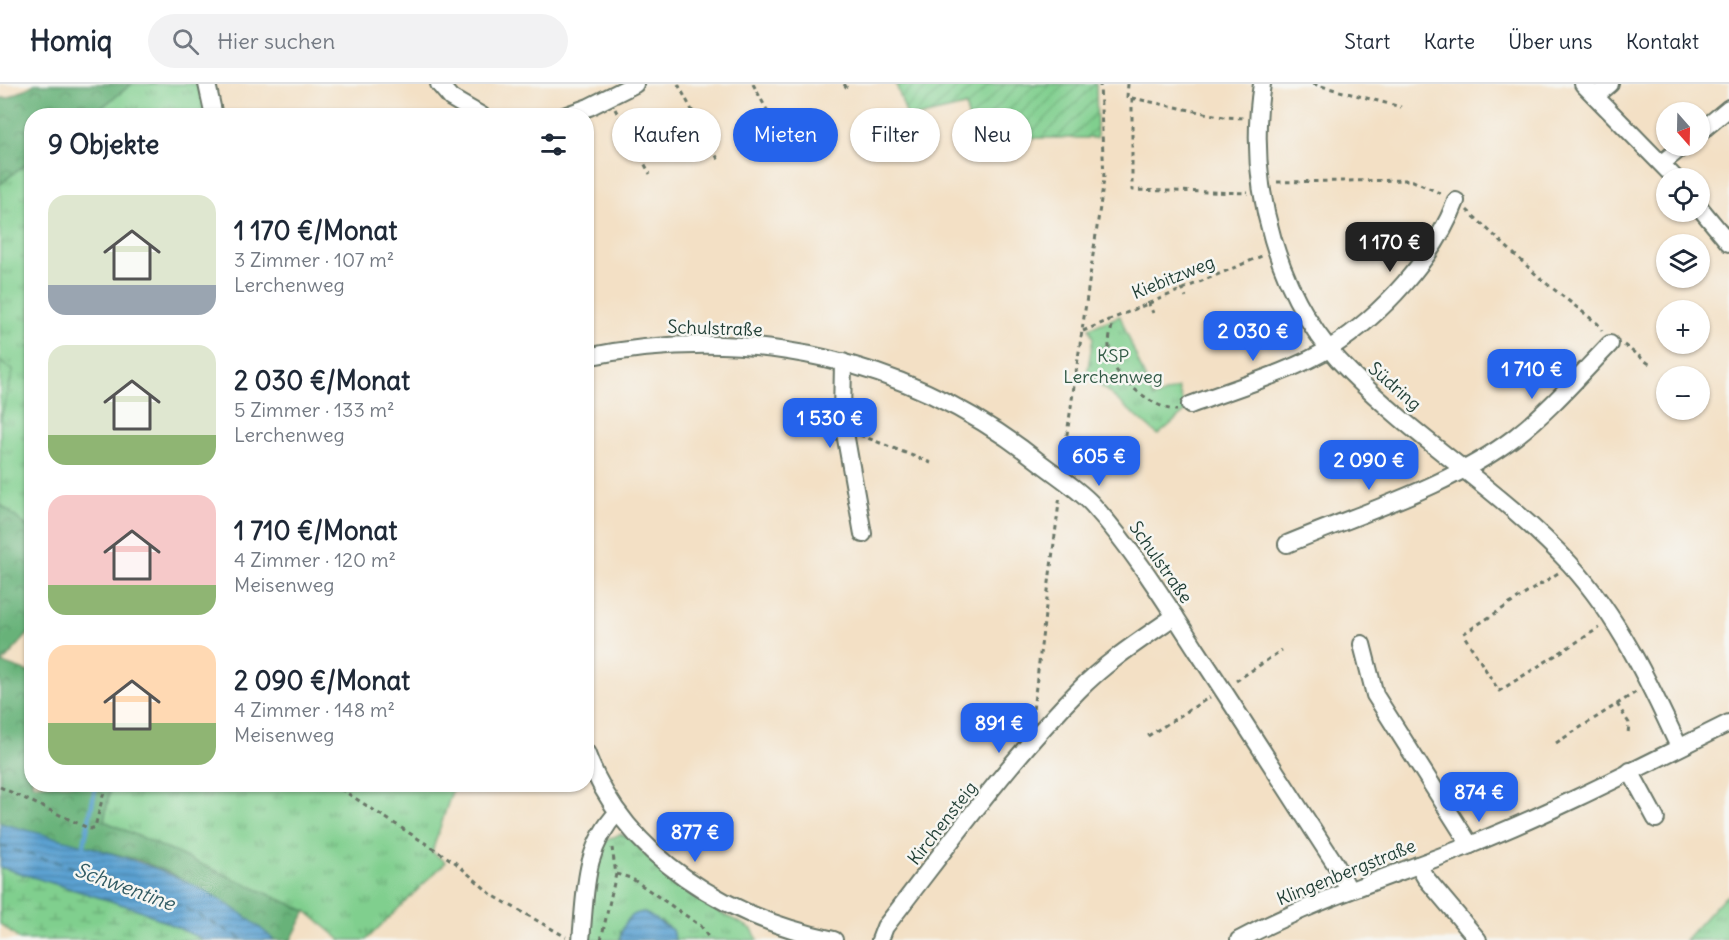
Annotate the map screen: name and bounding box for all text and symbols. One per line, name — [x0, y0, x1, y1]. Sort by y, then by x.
search box — [148, 14, 568, 68]
text: Homiq — [30, 23, 112, 59]
icon: search — [169, 25, 202, 58]
text: Hier suchen — [217, 27, 335, 55]
text: Start — [1344, 28, 1390, 55]
text: Karte — [1423, 28, 1475, 55]
text: Über uns — [1508, 28, 1593, 55]
text: Kontakt — [1626, 28, 1699, 55]
north arrow — [1656, 102, 1710, 156]
map controls — [1656, 102, 1710, 420]
chip: Kaufen — [612, 108, 721, 162]
chip: Mieten — [733, 108, 838, 162]
chip: Filter — [850, 108, 940, 162]
chip: Neu — [952, 108, 1032, 162]
text: 9 Objekte — [48, 128, 159, 161]
icon: filters — [537, 128, 570, 161]
button: locate — [1656, 168, 1710, 222]
text: 1 170 €/Monat — [234, 214, 397, 247]
icon: home — [96, 219, 168, 291]
pin: 1 170 € — [1335, 222, 1445, 273]
text: 1 170 € — [1359, 229, 1421, 254]
button: layers — [1656, 234, 1710, 288]
text: 3 Zimmer · 107 m² — [234, 247, 394, 272]
street label: Kiebitzweg — [1128, 250, 1218, 304]
text: Lerchenweg — [234, 272, 345, 297]
button: + — [1656, 300, 1710, 354]
pin: 2 030 € — [1198, 311, 1308, 362]
street label: Schulstraße — [667, 315, 763, 341]
text: 2 030 € — [1217, 318, 1289, 343]
park label: KSP Lerchenweg — [1063, 344, 1163, 388]
pin: 1 710 € — [1477, 349, 1587, 400]
text: 1 710 € — [1501, 356, 1563, 381]
street label: Südring — [1364, 357, 1426, 415]
text: 2 030 €/Monat — [234, 364, 410, 397]
button: − — [1656, 366, 1710, 420]
icon: home — [96, 369, 168, 441]
text: 5 Zimmer · 133 m² — [234, 397, 395, 422]
pin: 1 530 € — [775, 398, 885, 449]
text: 1 530 € — [797, 405, 863, 430]
text: Lerchenweg — [234, 422, 345, 447]
pin: 605 € — [1057, 436, 1141, 487]
pin: 2 090 € — [1314, 440, 1424, 491]
text: 605 € — [1072, 443, 1126, 468]
text: 2 090 € — [1333, 447, 1405, 472]
text: 1 710 €/Monat — [234, 514, 397, 547]
street label: Schulstraße — [1124, 516, 1198, 608]
icon: home — [96, 519, 168, 591]
text: 4 Zimmer · 120 m² — [234, 547, 396, 572]
text: Meisenweg — [234, 572, 334, 597]
text: 2 090 €/Monat — [234, 664, 410, 697]
icon: home — [96, 669, 168, 741]
text: 4 Zimmer · 148 m² — [234, 697, 395, 722]
pin: 891 € — [957, 703, 1041, 754]
text: 891 € — [975, 710, 1023, 735]
text: Meisenweg — [234, 722, 334, 747]
pin: 874 € — [1437, 772, 1521, 823]
street label: Kirchensteig — [902, 777, 982, 869]
text: 874 € — [1454, 779, 1504, 804]
pin: 877 € — [653, 812, 737, 863]
text: 877 € — [671, 819, 719, 844]
street label: Klingenbergstraße — [1273, 834, 1419, 910]
water label: Schwentine — [72, 856, 179, 916]

